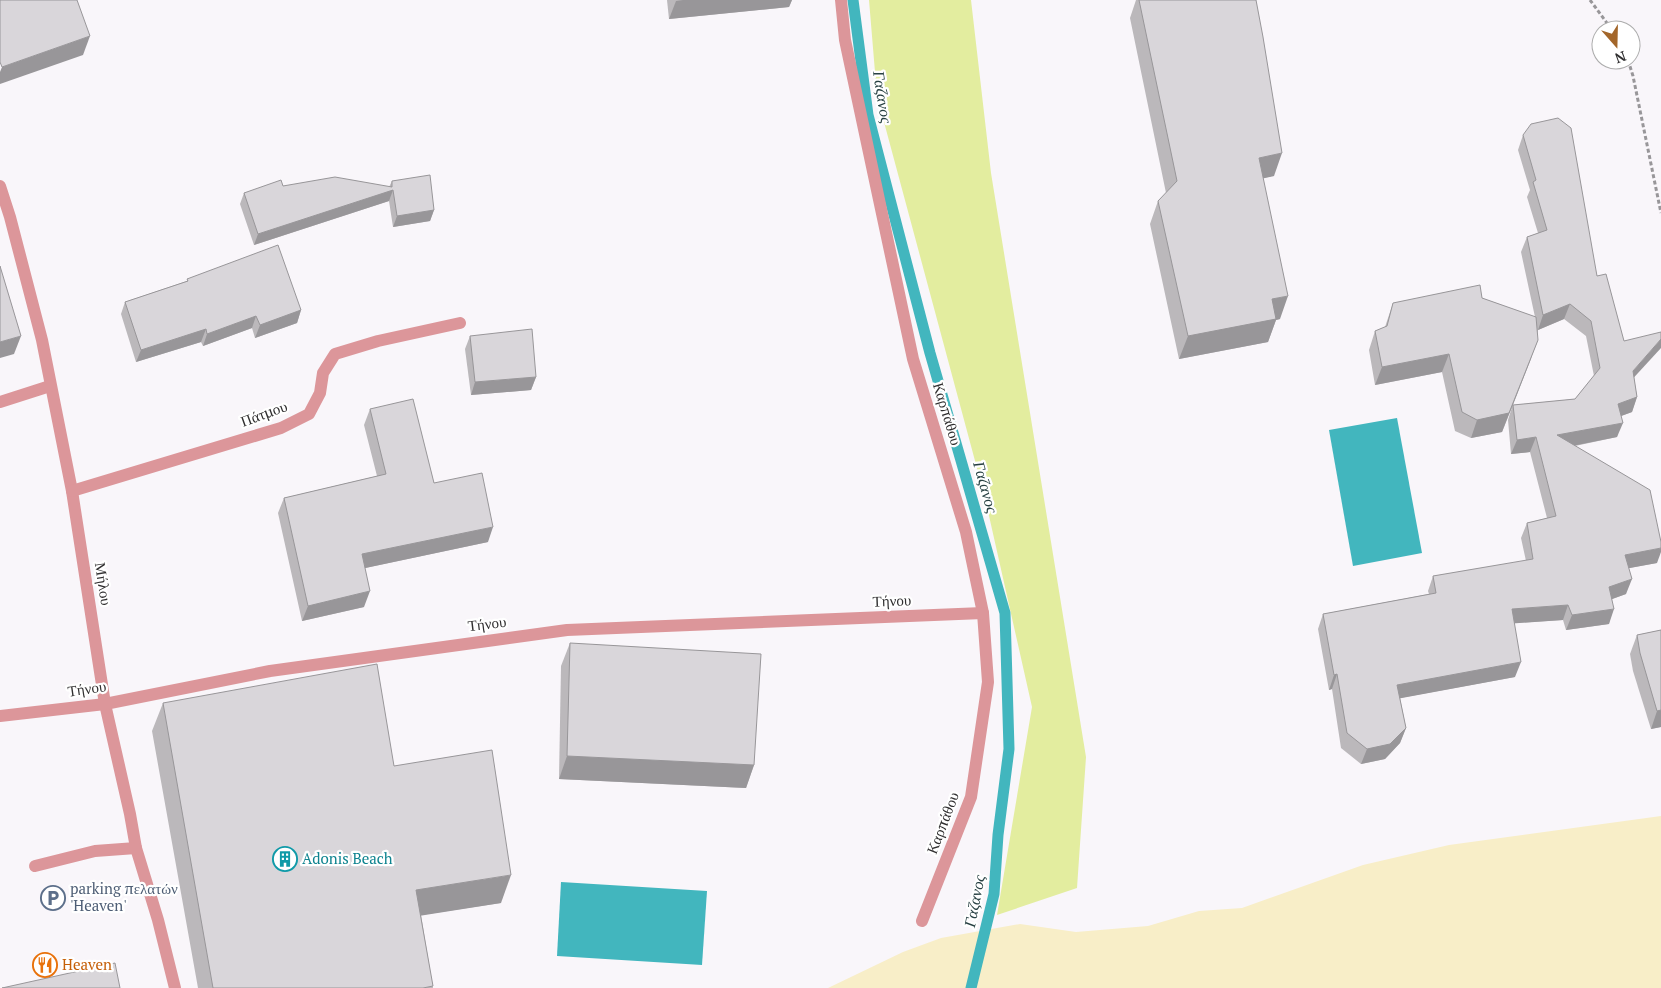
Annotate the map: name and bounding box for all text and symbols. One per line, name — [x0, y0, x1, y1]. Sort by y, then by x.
north arrow — [1591, 20, 1641, 70]
text: N — [1612, 47, 1629, 69]
water label: Γαζανος — [868, 68, 898, 125]
street label: Καρπάθου — [929, 380, 967, 448]
street label: Πάτμου — [238, 395, 290, 431]
water label: Γαζανος — [968, 458, 1004, 516]
street label: Μήλου — [91, 561, 117, 607]
street label: Τήνου — [872, 589, 912, 611]
street label: Τήνου — [466, 611, 507, 635]
street label: Τήνου — [66, 675, 107, 701]
street label: Καρπάθου — [921, 789, 963, 856]
building icon: Adonis Beach — [272, 846, 298, 872]
place label: Adonis Beach — [302, 848, 393, 868]
water label: Γαζανος — [958, 872, 990, 930]
place label: parking πελατών 'Heaven' — [70, 878, 178, 915]
parking icon: parking πελατών 'Heaven' — [40, 885, 66, 911]
restaurant icon: Heaven — [32, 952, 58, 978]
place label: Heaven — [62, 954, 112, 974]

